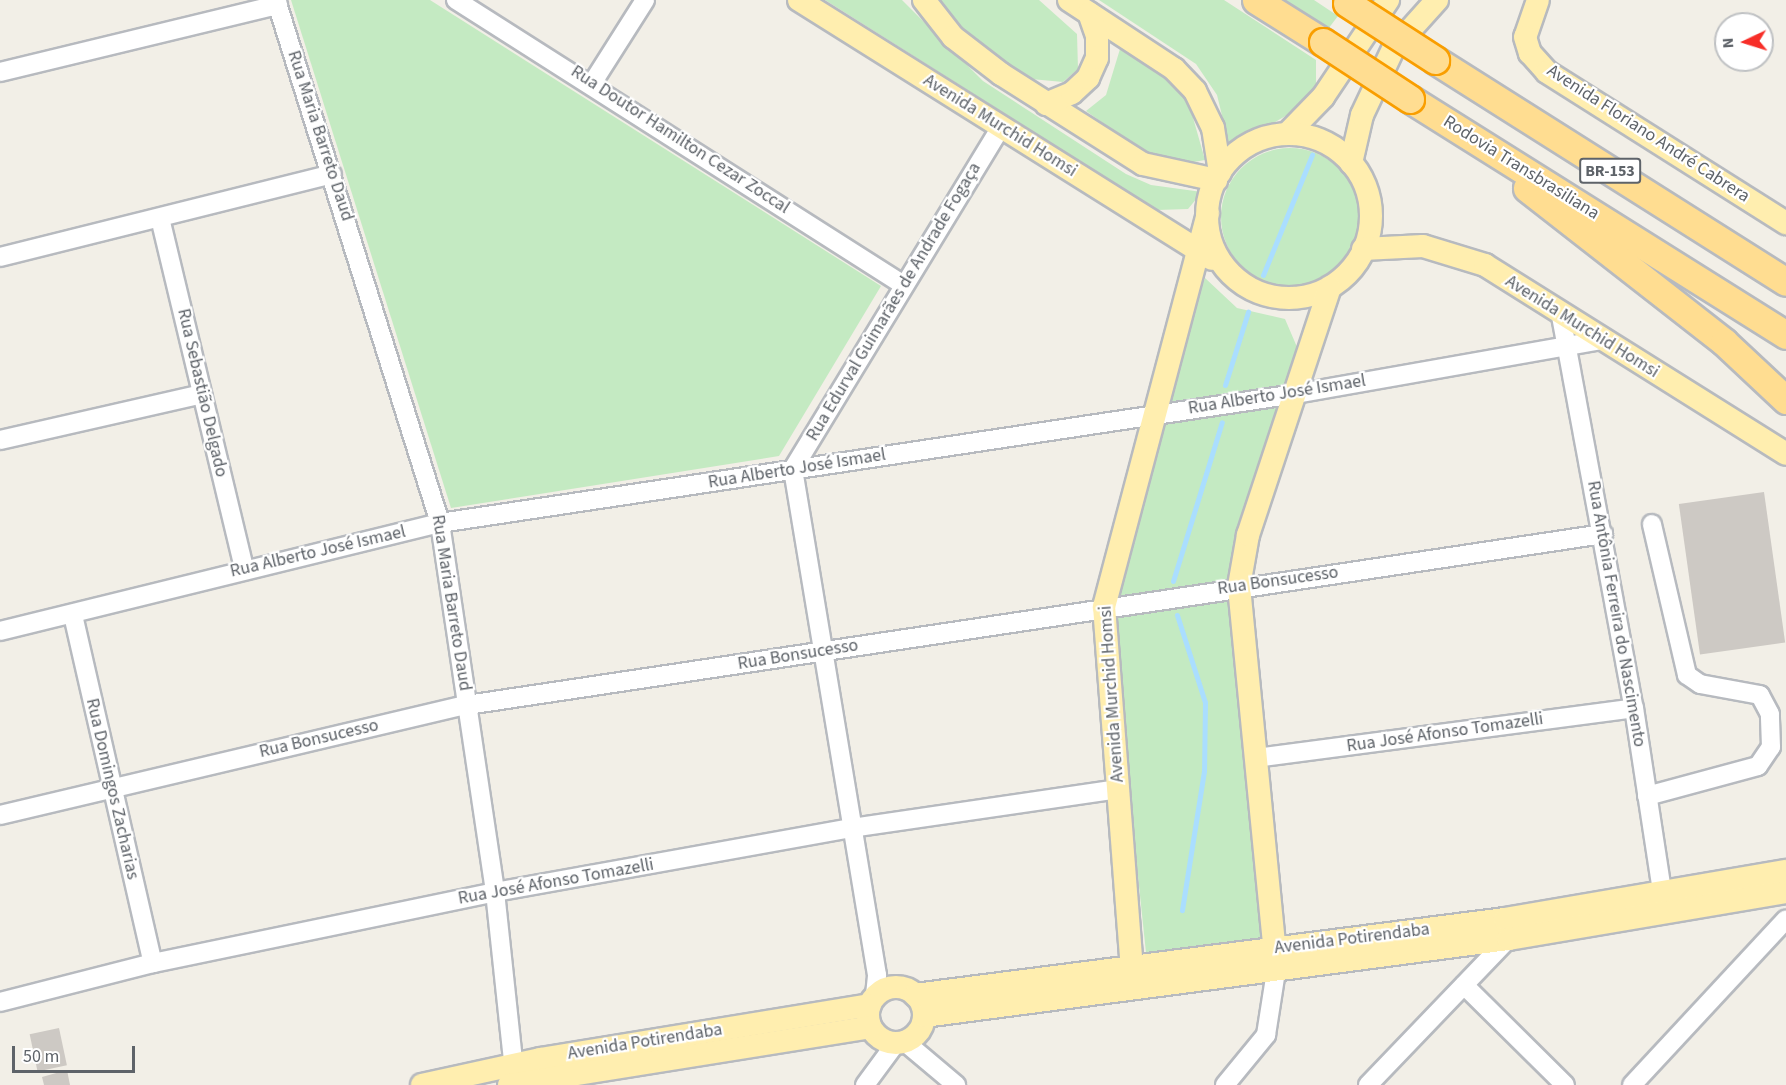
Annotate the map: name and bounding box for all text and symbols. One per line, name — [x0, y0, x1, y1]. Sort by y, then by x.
north arrow — [1714, 12, 1774, 72]
text: N — [1717, 37, 1739, 49]
street label: Rua Maria Barreto Daud — [282, 48, 358, 224]
street label: Avenida Floriano André Cabrera — [1543, 60, 1753, 208]
street label: Rua Doutor Hamilton Cezar Zoccal — [567, 61, 793, 219]
street label: Avenida Murchid Homsi — [919, 70, 1081, 182]
street label: Rodovia Transbrasiliana — [1439, 111, 1603, 225]
road number: BR-153 — [1578, 158, 1642, 184]
street label: Rua Edurval Guimarães de Andrade Fogaça — [802, 159, 986, 445]
street label: Avenida Murchid Homsi — [1501, 271, 1663, 383]
street label: Rua Sebastião Delgado — [172, 307, 232, 479]
street label: Rua Alberto José Ismael — [1187, 370, 1367, 420]
street label: Rua Alberto José Ismael — [707, 444, 887, 494]
street label: Rua Antônia Ferreira do Nascimento — [1582, 479, 1650, 749]
street label: Rua Maria Barreto Daud — [426, 513, 476, 693]
street label: Rua Alberto José Ismael — [228, 521, 408, 583]
street label: Rua Bonsucesso — [1216, 562, 1340, 600]
street label: Avenida Murchid Homsi — [1095, 605, 1129, 783]
street label: Rua Bonsucesso — [736, 635, 860, 675]
street label: Rua Domingos Zacharias — [81, 696, 143, 882]
street label: Rua José Afonso Tomazelli — [1345, 708, 1545, 758]
street label: Rua Bonsucesso — [257, 715, 381, 763]
street label: Rua José Afonso Tomazelli — [456, 854, 656, 910]
street label: Avenida Potirendaba — [1273, 919, 1431, 959]
street label: Avenida Potirendaba — [566, 1019, 724, 1065]
scale bar — [15, 1034, 138, 1072]
text: 50 m — [23, 1044, 59, 1069]

